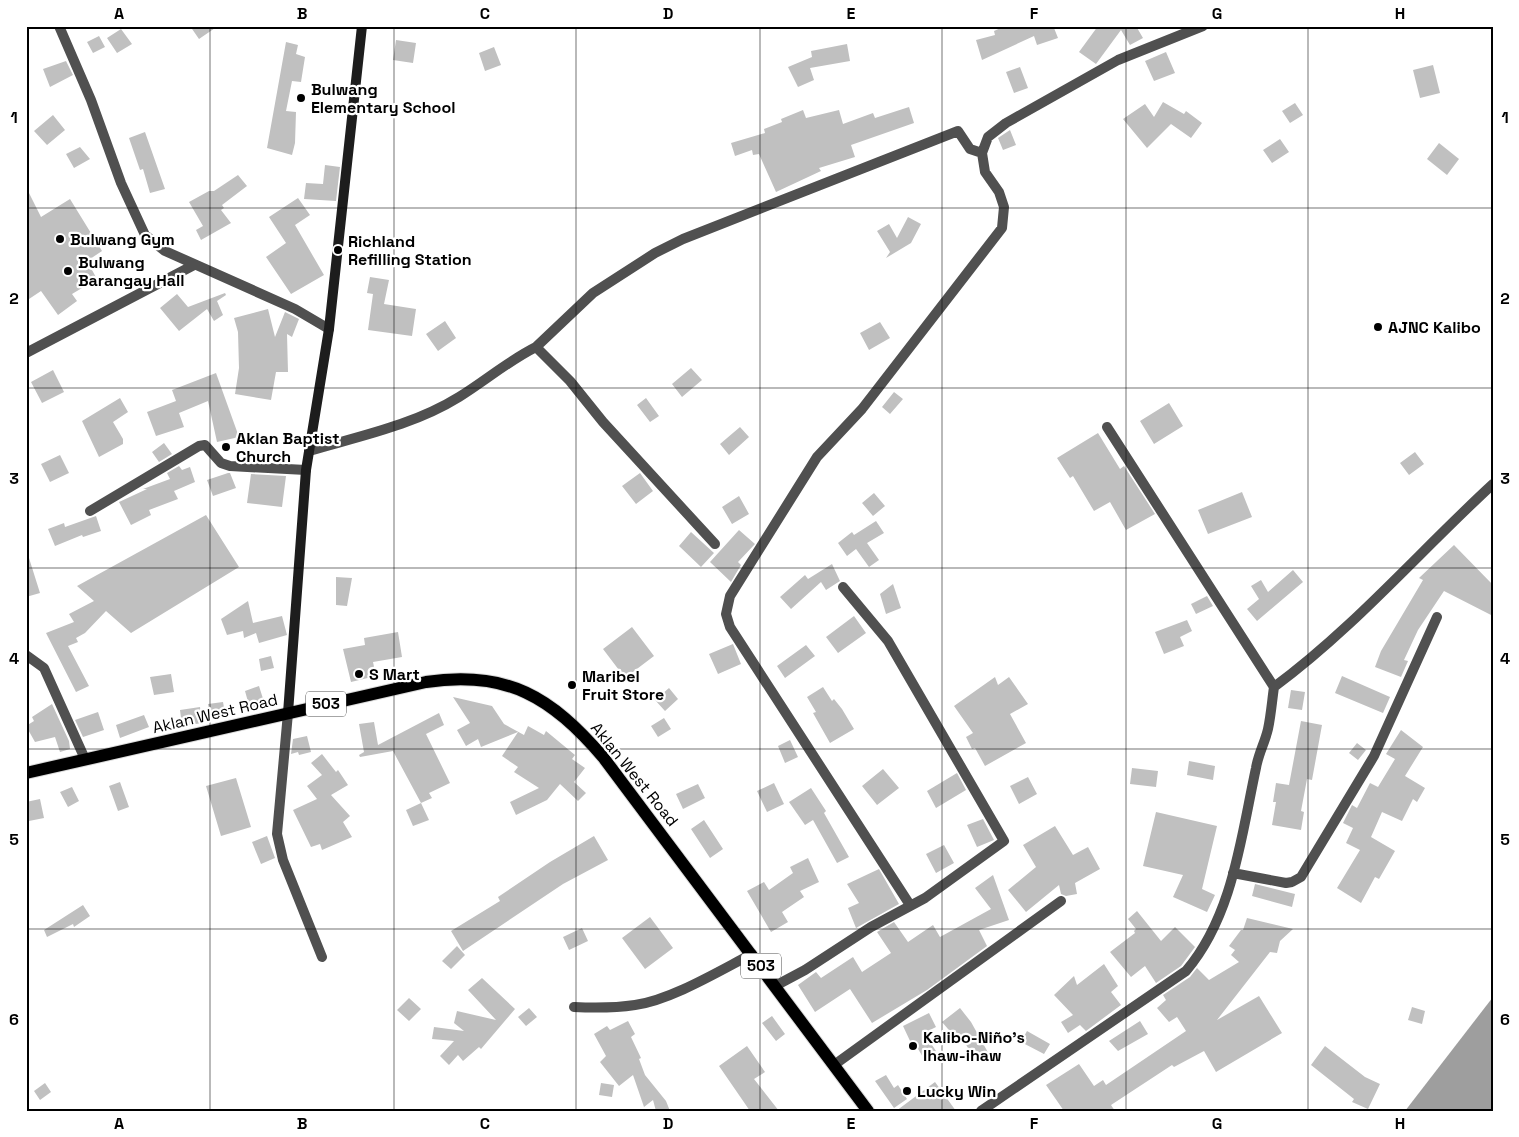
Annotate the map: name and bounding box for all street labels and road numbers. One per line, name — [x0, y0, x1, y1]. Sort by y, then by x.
street label: Aklan West Road — [150, 689, 280, 738]
road number: 503 — [306, 692, 346, 716]
street label: Aklan West Road — [586, 718, 683, 831]
road number: 503 — [741, 954, 781, 978]

